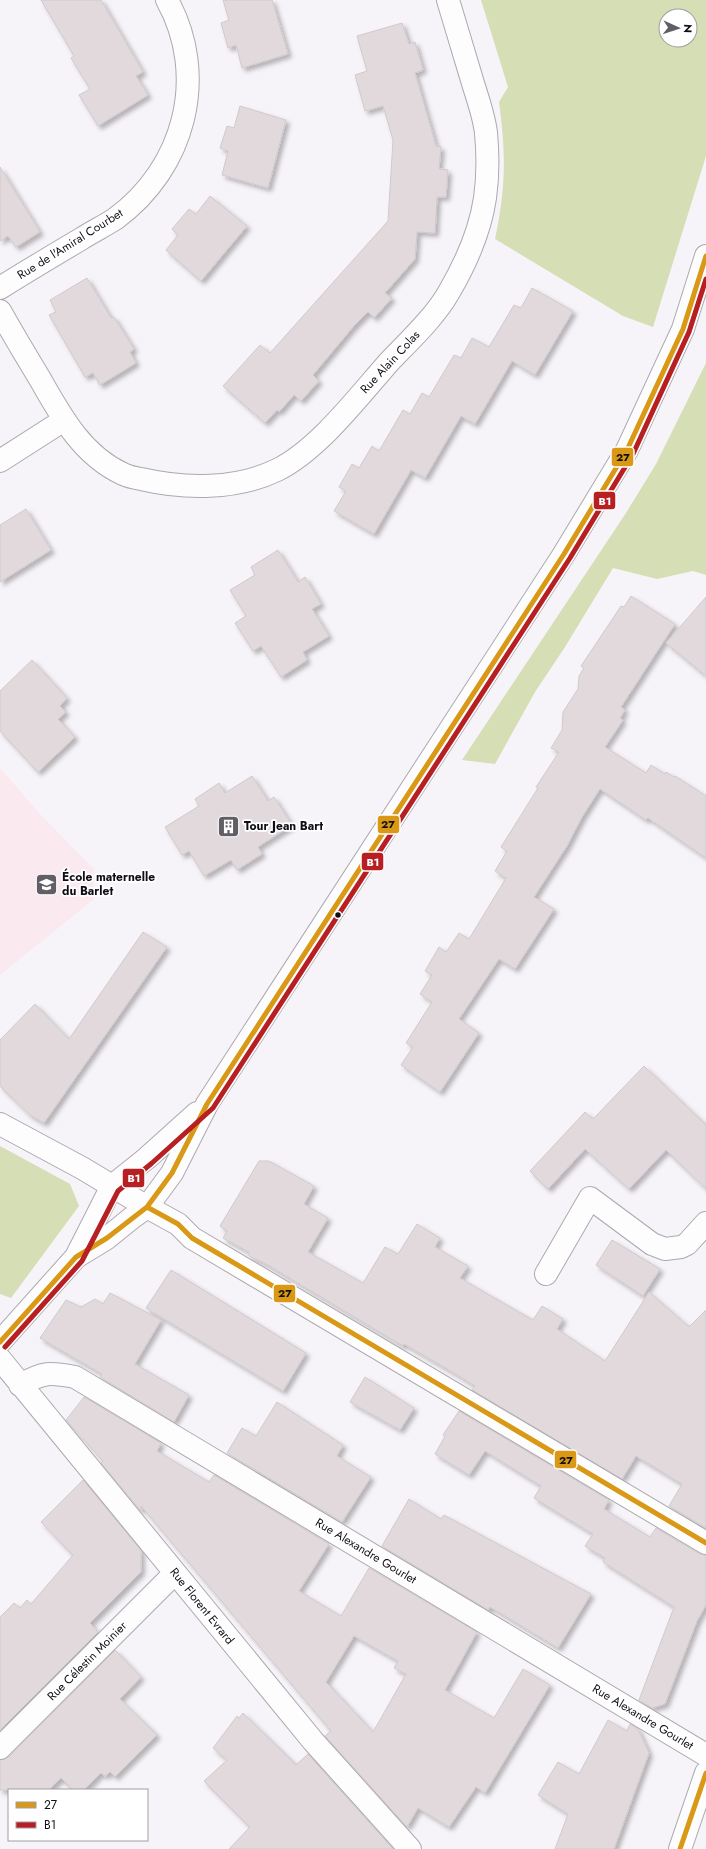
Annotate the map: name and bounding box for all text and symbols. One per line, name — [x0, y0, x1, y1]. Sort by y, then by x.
north arrow — [658, 8, 698, 48]
text: N — [680, 24, 696, 33]
street label: Rue de l'Amiral Courbet — [14, 204, 126, 284]
street label: Rue Alain Colas — [356, 326, 424, 398]
line badge: 27 — [611, 447, 634, 467]
text: 27 — [616, 449, 630, 465]
line badge: B1 — [593, 491, 616, 510]
text: B1 — [599, 493, 611, 509]
building icon: Tour Jean Bart — [216, 813, 242, 839]
line badge: 27 — [377, 815, 400, 834]
text: 27 — [381, 816, 395, 832]
place label: Tour Jean Bart — [244, 817, 323, 835]
line badge: B1 — [361, 852, 384, 871]
text: B1 — [367, 854, 379, 870]
place label: École maternelle du Barlet — [62, 868, 155, 900]
school or university icon: École maternelle du Barlet — [34, 871, 60, 897]
unlabelled marker — [333, 910, 343, 920]
line badge: B1 — [122, 1168, 145, 1188]
text: B1 — [128, 1170, 140, 1186]
line badge: 27 — [273, 1284, 296, 1303]
text: 27 — [278, 1285, 292, 1301]
line badge: 27 — [554, 1450, 577, 1469]
text: 27 — [559, 1452, 573, 1468]
street label: Rue Alexandre Gourlet — [312, 1514, 420, 1588]
street label: Rue Florent Evrard — [166, 1564, 238, 1648]
street label: Rue Célestin Moinier — [43, 1617, 131, 1705]
street label: Rue Alexandre Gourlet — [589, 1680, 697, 1754]
legend — [8, 1789, 148, 1841]
text: 27 — [44, 1796, 58, 1814]
text: B1 — [44, 1816, 56, 1834]

